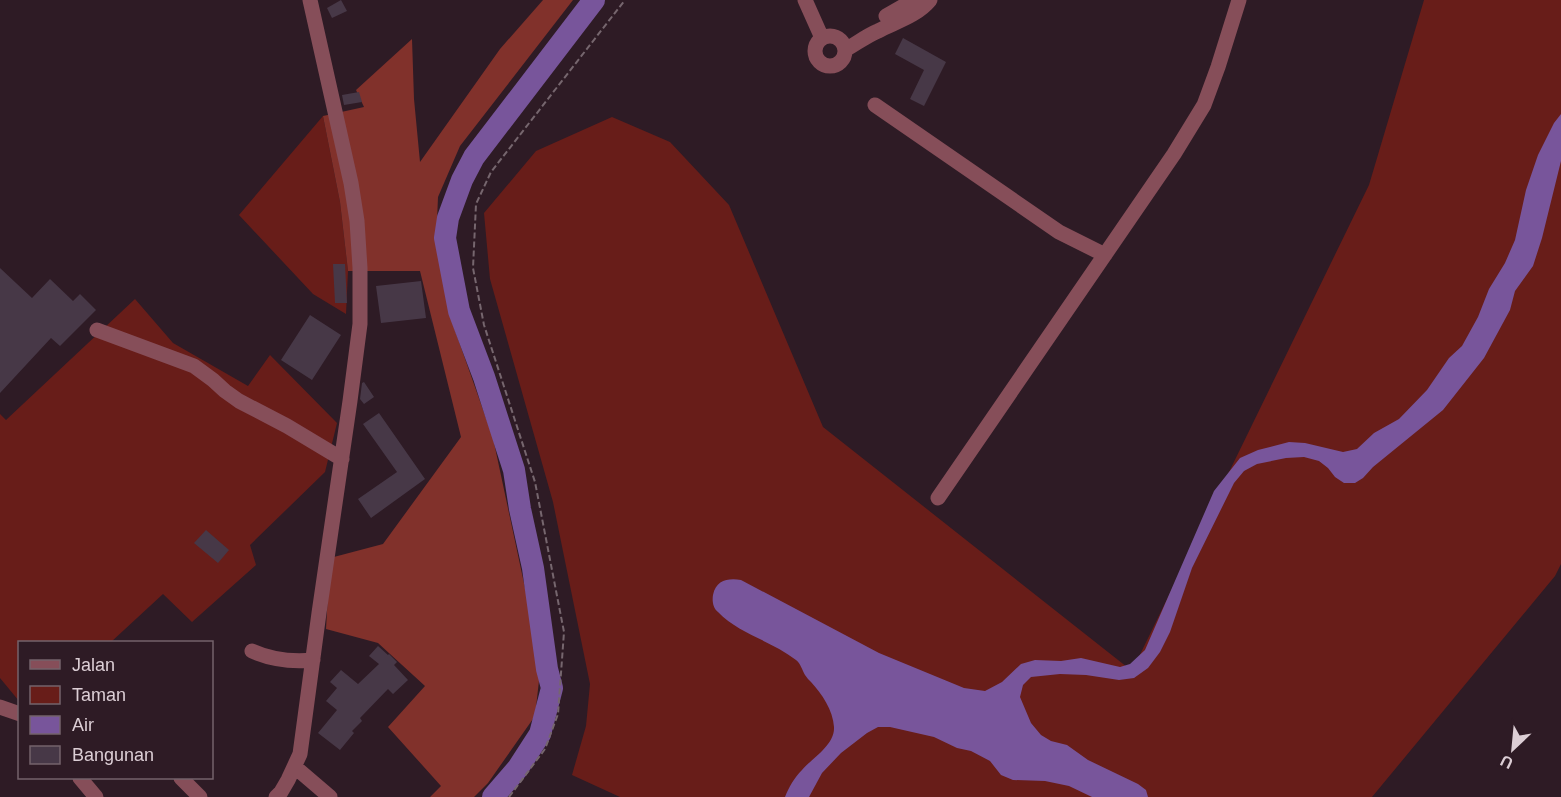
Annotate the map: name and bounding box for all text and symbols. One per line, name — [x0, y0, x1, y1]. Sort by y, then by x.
legend — [18, 641, 213, 779]
text: Jalan — [72, 655, 115, 675]
text: Taman — [72, 685, 126, 705]
text: Air — [72, 715, 94, 735]
north arrow — [1483, 719, 1543, 779]
text: Bangunan — [72, 745, 154, 765]
text: U — [1498, 752, 1516, 772]

